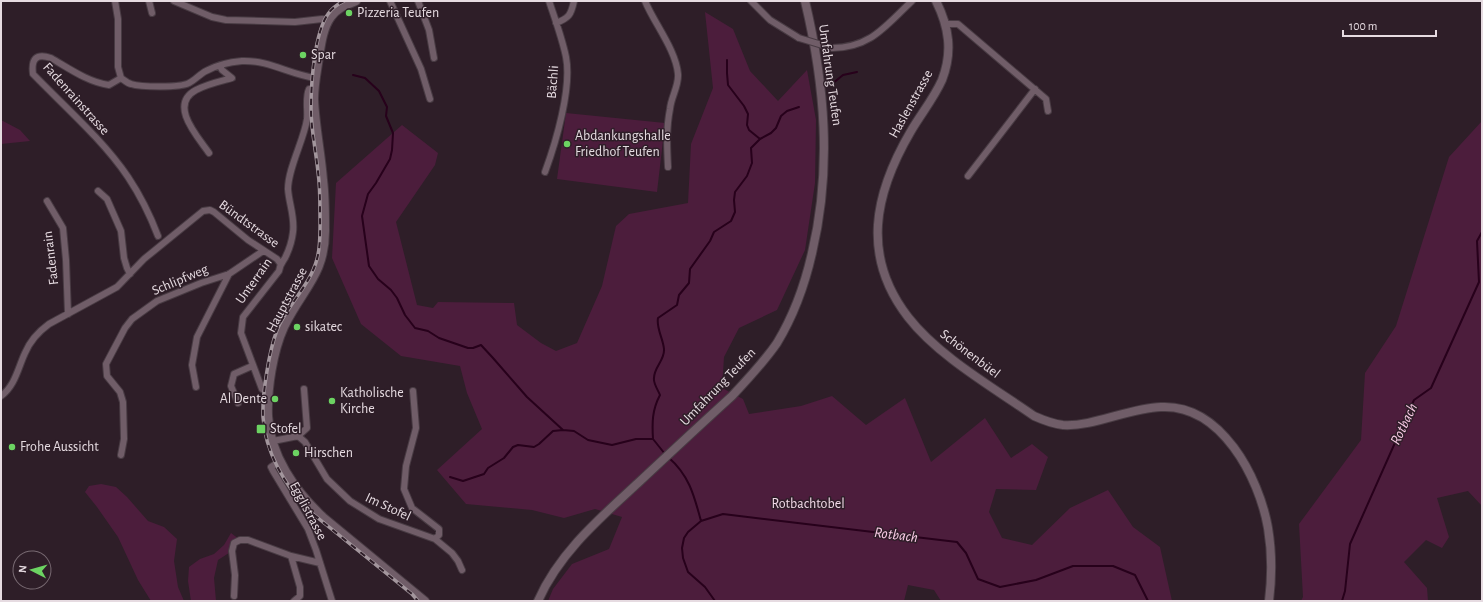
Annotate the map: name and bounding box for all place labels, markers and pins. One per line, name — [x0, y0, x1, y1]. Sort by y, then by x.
place label: Pizzeria Teufen — [357, 6, 439, 20]
marker: Pizzeria Teufen — [344, 8, 354, 18]
place label: Spar — [311, 48, 336, 62]
marker: Spar — [298, 50, 308, 60]
place label: Abdankungshalle Friedhof Teufen — [575, 129, 671, 159]
marker: Abdankungshalle Friedhof Teufen — [562, 139, 572, 149]
place label: sikatec — [305, 320, 343, 334]
marker: sikatec — [292, 322, 302, 332]
place label: Katholische Kirche — [340, 386, 404, 416]
place label: Al Dente — [220, 392, 267, 406]
marker: Al Dente — [270, 394, 280, 404]
marker: Katholische Kirche — [327, 396, 337, 406]
place label: Stofel — [270, 422, 301, 436]
marker: Stofel — [255, 423, 267, 435]
place label: Frohe Aussicht — [20, 440, 99, 454]
marker: Frohe Aussicht — [7, 442, 17, 452]
place label: Hirschen — [304, 446, 353, 460]
marker: Hirschen — [291, 448, 301, 458]

